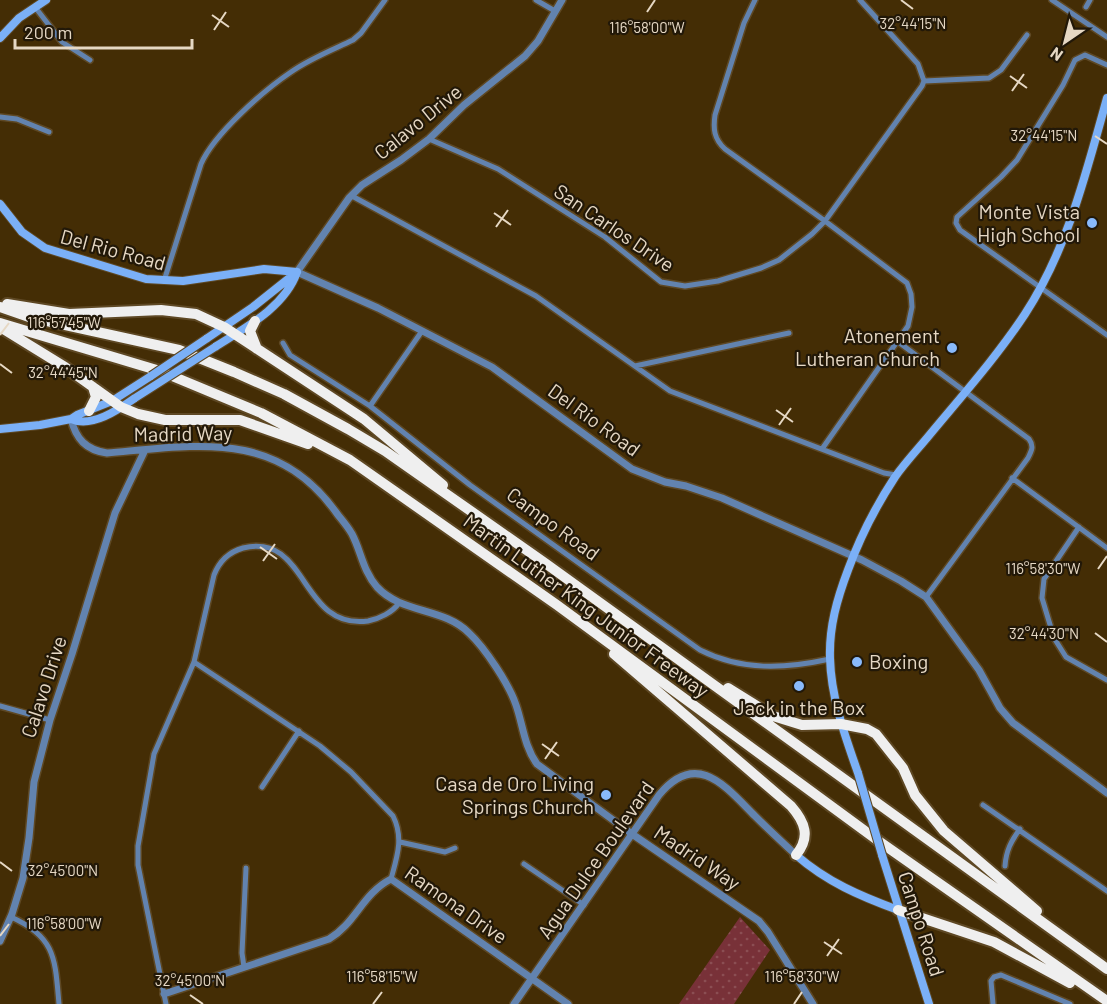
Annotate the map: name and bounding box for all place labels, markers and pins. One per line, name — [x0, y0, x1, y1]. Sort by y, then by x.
place label: Monte Vista High School — [977, 199, 1080, 246]
marker: Monte Vista High School — [1085, 216, 1099, 230]
place label: Atonement Lutheran Church — [795, 323, 940, 370]
marker: Atonement Lutheran Church — [945, 341, 959, 355]
place label: Boxing — [869, 649, 928, 673]
marker: Boxing — [850, 655, 864, 669]
marker: Jack in the Box — [792, 679, 806, 693]
place label: Jack in the Box — [733, 695, 865, 719]
place label: Casa de Oro Living Springs Church — [435, 771, 594, 818]
marker: Casa de Oro Living Springs Church — [599, 788, 613, 802]

